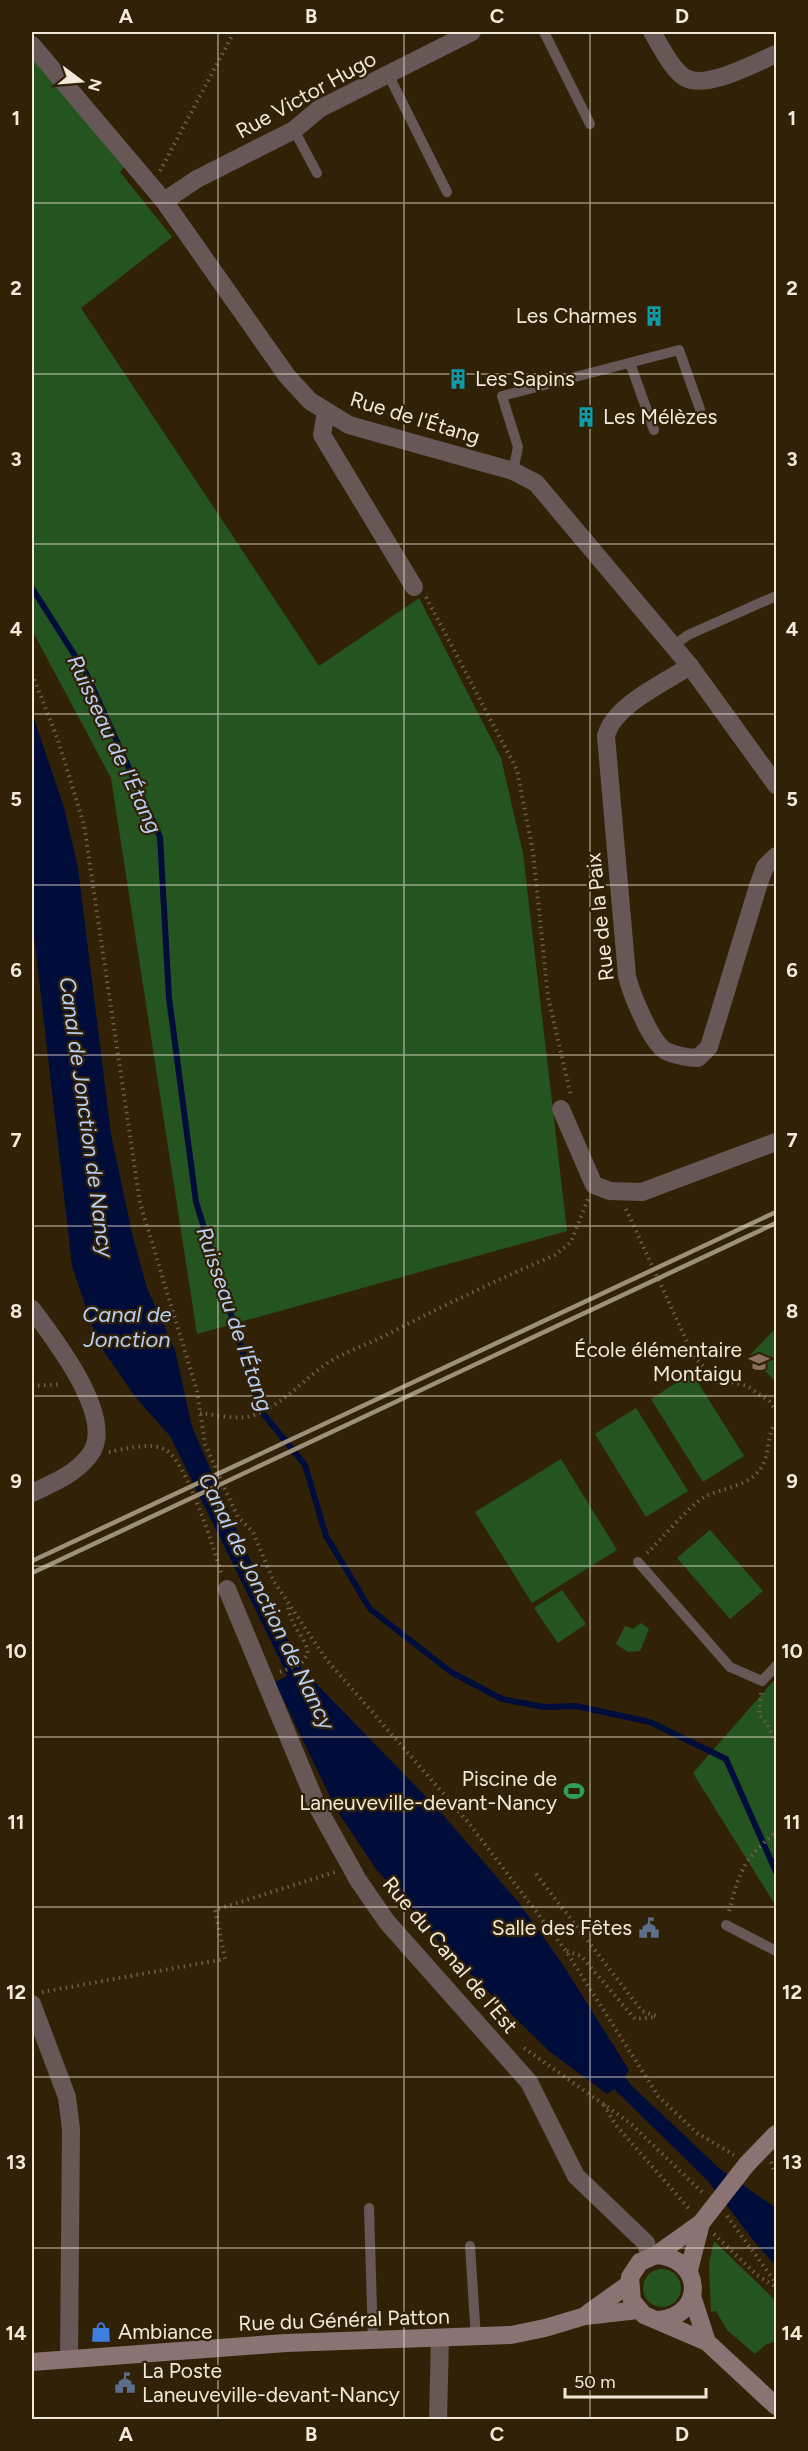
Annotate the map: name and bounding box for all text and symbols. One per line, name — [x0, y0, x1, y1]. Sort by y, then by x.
text: A — [119, 4, 134, 28]
text: B — [305, 4, 317, 28]
text: C — [490, 4, 504, 28]
text: D — [675, 4, 689, 28]
street label: Rue Victor Hugo — [231, 46, 380, 143]
north arrow — [51, 51, 111, 111]
text: N — [84, 76, 106, 94]
text: 1 — [12, 106, 20, 130]
text: 1 — [788, 106, 796, 130]
text: 2 — [10, 276, 22, 300]
text: 2 — [786, 276, 798, 300]
place label: Les Charmes — [516, 303, 637, 328]
building icon: Les Charmes — [642, 304, 666, 328]
place label: Les Sapins — [475, 366, 575, 391]
building icon: Les Sapins — [446, 367, 470, 391]
street label: Rue de l'Étang — [347, 386, 483, 449]
place label: Les Mélèzes — [603, 404, 717, 429]
building icon: Les Mélèzes — [574, 405, 598, 429]
text: 3 — [10, 447, 22, 471]
text: 3 — [786, 447, 798, 471]
text: 4 — [10, 617, 23, 641]
text: 4 — [786, 617, 799, 641]
water label: Ruisseau de l'Étang — [61, 651, 168, 838]
text: 5 — [10, 787, 22, 811]
text: 5 — [786, 787, 798, 811]
street label: Rue de la Paix — [580, 852, 619, 982]
text: 6 — [10, 958, 22, 982]
text: 6 — [786, 958, 798, 982]
water label: Canal de Jonction de Nancy — [53, 975, 120, 1260]
text: 7 — [10, 1128, 22, 1152]
text: 7 — [786, 1128, 798, 1152]
water label: Ruisseau de l'Étang — [190, 1223, 279, 1415]
text: 8 — [10, 1299, 22, 1323]
text: 8 — [786, 1299, 798, 1323]
water label: Canal de Jonction — [82, 1301, 172, 1353]
place label: École élémentaire Montaigu — [574, 1337, 742, 1386]
school or university icon: École élémentaire Montaigu — [747, 1350, 771, 1374]
water label: Canal de Jonction de Nancy — [192, 1468, 341, 1736]
text: 9 — [10, 1469, 22, 1493]
text: 9 — [786, 1469, 798, 1493]
text: 10 — [5, 1639, 27, 1663]
text: 10 — [781, 1639, 803, 1663]
place label: Piscine de Laneuveville-devant-Nancy — [299, 1766, 557, 1815]
sports icon: Piscine de Laneuveville-devant-Nancy — [562, 1779, 586, 1803]
text: 11 — [8, 1810, 24, 1834]
text: 11 — [784, 1810, 800, 1834]
street label: Rue du Canal de l'Est — [378, 1871, 523, 2038]
place label: Salle des Fêtes — [492, 1915, 632, 1940]
public building icon: Salle des Fêtes — [637, 1916, 661, 1940]
text: 12 — [6, 1980, 26, 2004]
text: 12 — [782, 1980, 802, 2004]
text: 13 — [6, 2150, 26, 2174]
text: 13 — [782, 2150, 802, 2174]
street label: Rue du Général Patton — [238, 2303, 450, 2336]
place label: Ambiance — [118, 2319, 213, 2344]
shop icon: Ambiance — [89, 2320, 113, 2344]
text: 14 — [5, 2321, 27, 2345]
text: 14 — [781, 2321, 803, 2345]
place label: La Poste Laneuveville-devant-Nancy — [142, 2358, 400, 2407]
scale bar — [565, 2361, 706, 2399]
public building icon: La Poste Laneuveville-devant-Nancy — [113, 2371, 137, 2395]
text: 50 m — [574, 2371, 616, 2393]
text: A — [119, 2422, 134, 2446]
text: B — [305, 2422, 317, 2446]
text: C — [490, 2422, 504, 2446]
text: D — [675, 2422, 689, 2446]

